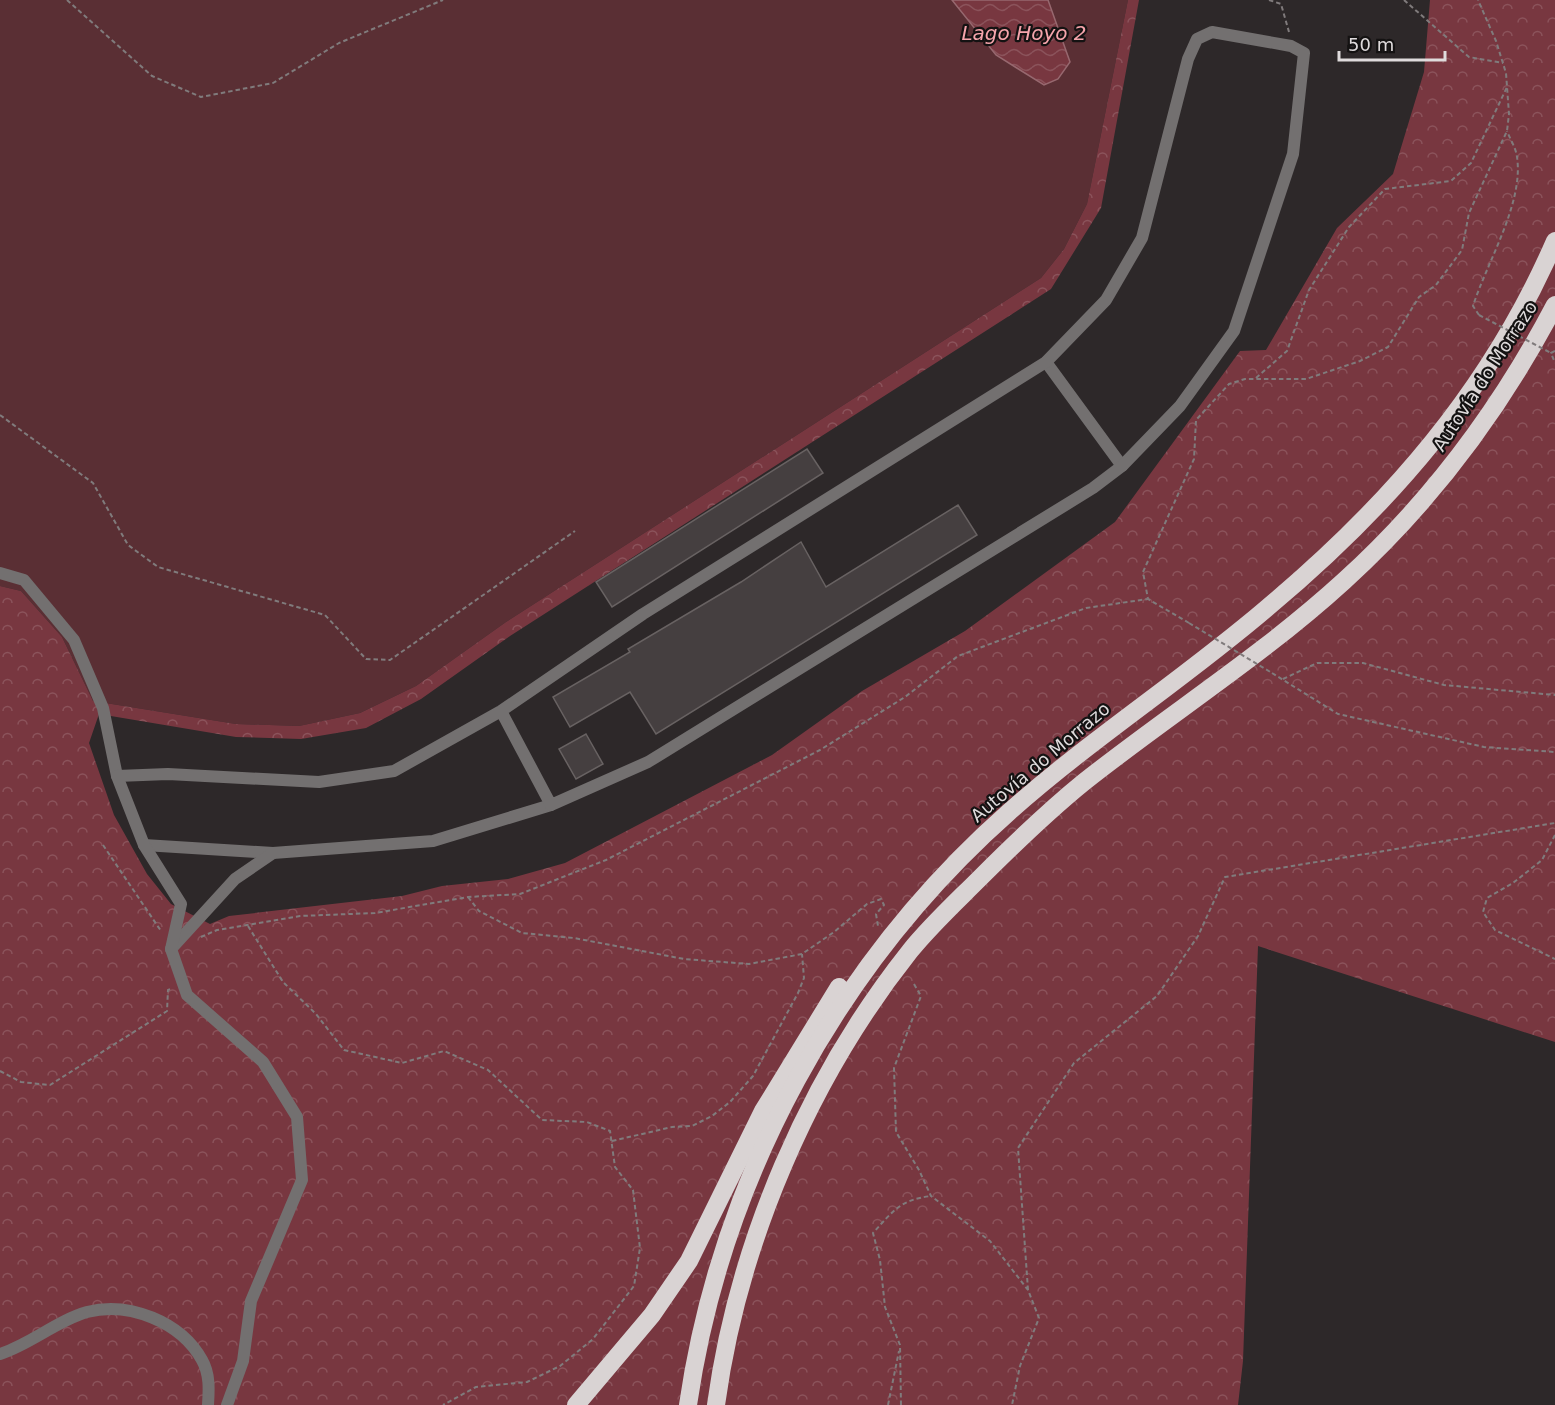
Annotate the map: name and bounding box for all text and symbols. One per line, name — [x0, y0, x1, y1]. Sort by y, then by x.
water label: Lago Hoyo 2 — [961, 21, 1087, 45]
scale bar — [1339, 24, 1446, 62]
text: 50 m — [1348, 34, 1394, 55]
street label: Autovía do Morrazo — [1429, 297, 1541, 455]
street label: Autovía do Morrazo — [966, 698, 1114, 826]

